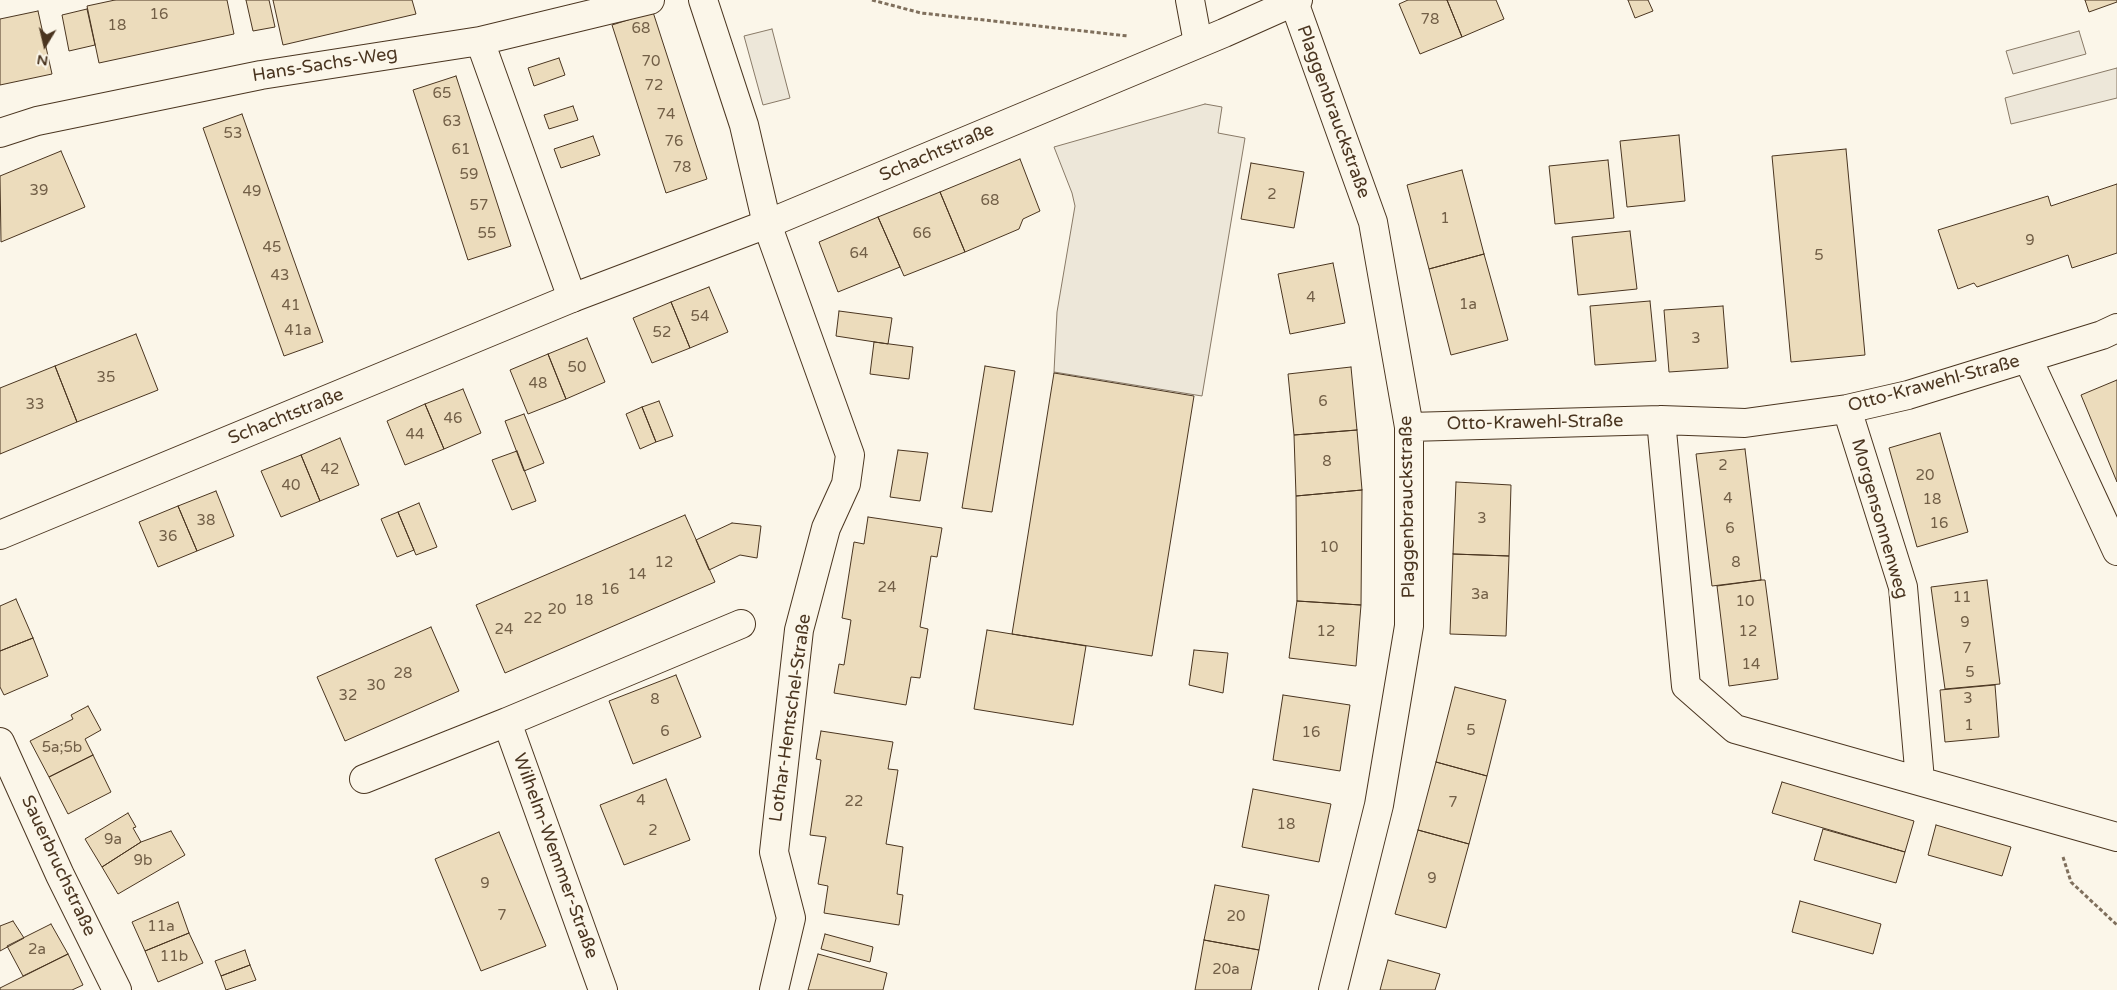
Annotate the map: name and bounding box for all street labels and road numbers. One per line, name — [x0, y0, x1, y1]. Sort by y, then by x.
street label: Plaggenbrauckstraße — [1292, 23, 1374, 201]
street label: Hans-Sachs-Weg — [251, 43, 399, 87]
street label: Schachtstraße — [876, 119, 998, 187]
street label: Otto-Krawehl-Straße — [1846, 351, 2022, 417]
street label: Schachtstraße — [225, 384, 347, 450]
street label: Otto-Krawehl-Straße — [1446, 411, 1624, 435]
street label: Plaggenbrauckstraße — [1396, 416, 1420, 598]
street label: Morgensonnenweg — [1846, 437, 1912, 601]
street label: Lothar-Hentschel-Straße — [766, 612, 816, 824]
street label: Wilhelm-Wemmer-Straße — [508, 750, 602, 962]
street label: Sauerbruchstraße — [16, 792, 100, 940]

